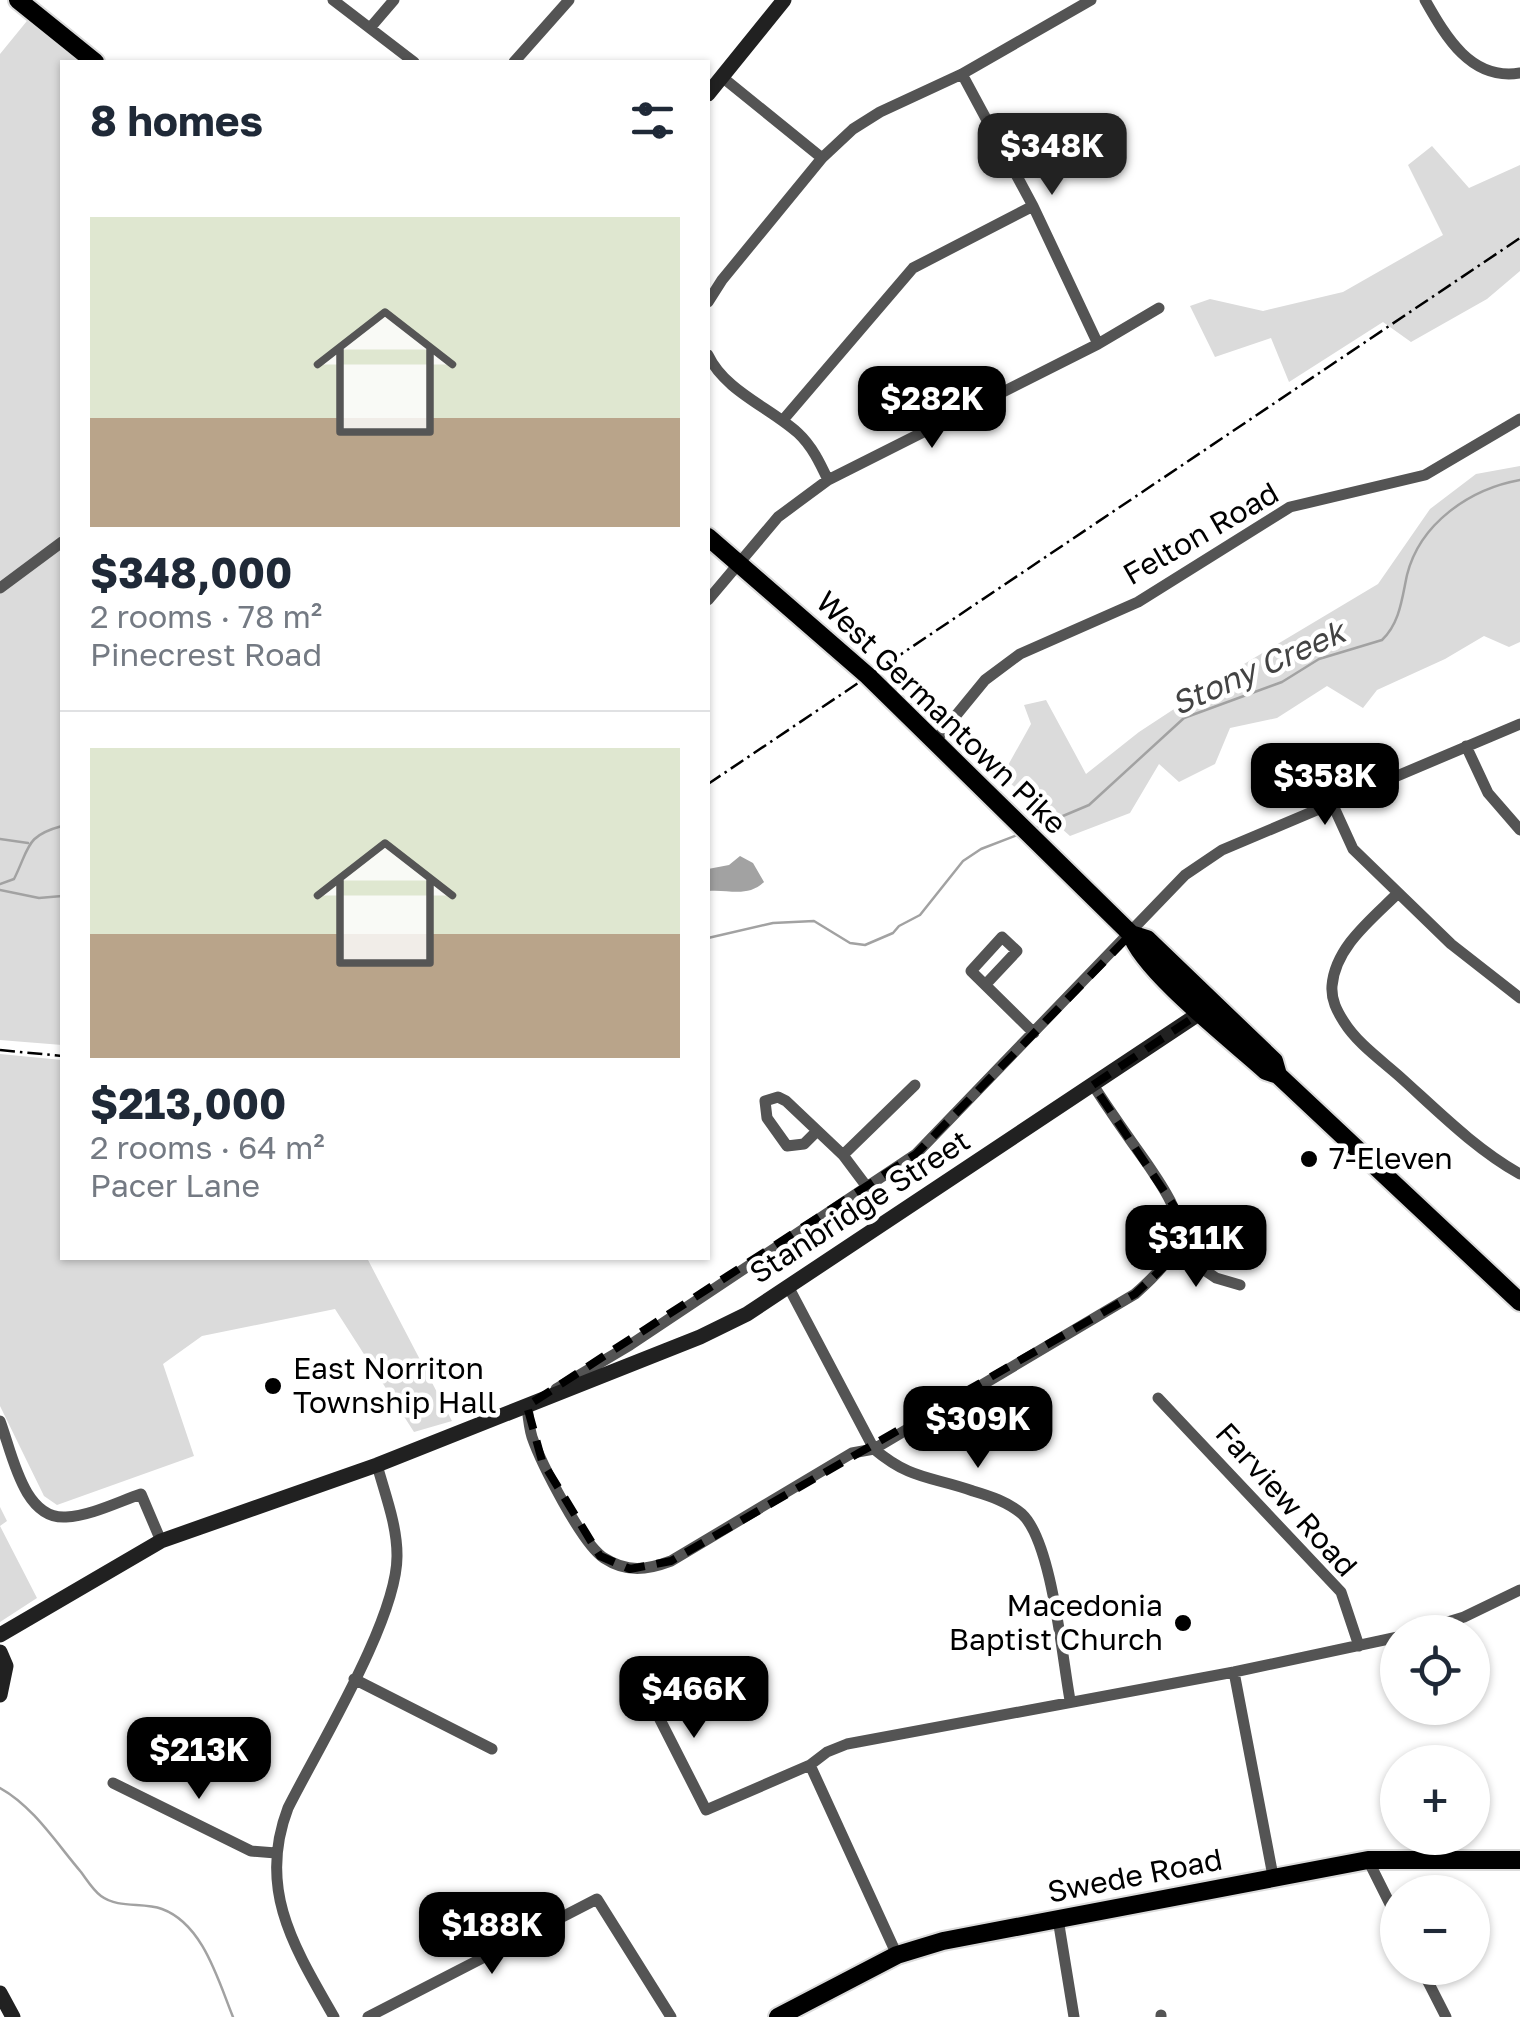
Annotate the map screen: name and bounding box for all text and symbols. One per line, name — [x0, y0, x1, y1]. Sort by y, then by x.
icon: filters — [625, 93, 680, 148]
text: 8 homes — [90, 95, 263, 145]
pin: $348K — [982, 113, 1122, 198]
text: $348K — [1000, 126, 1104, 164]
icon: home — [295, 282, 475, 462]
pin: $282K — [862, 366, 1002, 451]
text: $282K — [880, 379, 984, 417]
street label: Felton Road — [1116, 474, 1285, 592]
text: $348,000 — [90, 547, 292, 597]
street label: West Germantown Pike — [809, 583, 1074, 841]
text: 2 rooms · 78 m² — [90, 597, 322, 635]
water label: Stony Creek — [1165, 611, 1353, 722]
text: Pinecrest Road — [90, 635, 322, 673]
pin: $358K — [1255, 743, 1395, 828]
text: $358K — [1273, 756, 1377, 794]
icon: home — [295, 813, 475, 993]
text: $213,000 — [90, 1078, 286, 1128]
street label: Stanbridge Street — [743, 1122, 976, 1291]
text: 2 rooms · 64 m² — [90, 1128, 325, 1166]
place label: 7-Eleven — [1329, 1140, 1453, 1176]
marker: 7-Eleven — [1298, 1148, 1320, 1170]
text: Pacer Lane — [90, 1166, 260, 1204]
pin: $311K — [1126, 1205, 1266, 1290]
text: $311K — [1147, 1218, 1245, 1256]
place label: East Norriton Township Hall — [293, 1350, 497, 1420]
marker: East Norriton Township Hall — [262, 1375, 284, 1397]
pin: $309K — [908, 1386, 1048, 1471]
text: $309K — [925, 1399, 1031, 1437]
street label: Farview Road — [1208, 1415, 1365, 1583]
place label: Macedonia Baptist Church — [949, 1587, 1163, 1657]
marker: Macedonia Baptist Church — [1172, 1612, 1194, 1634]
map controls — [1380, 1615, 1490, 1985]
button: locate — [1380, 1615, 1490, 1725]
pin: $466K — [624, 1656, 764, 1741]
text: $466K — [641, 1669, 747, 1707]
pin: $213K — [129, 1717, 269, 1802]
text: $213K — [149, 1730, 249, 1768]
button: + — [1380, 1745, 1490, 1855]
street label: Swede Road — [1044, 1840, 1225, 1910]
button: − — [1380, 1875, 1490, 1985]
pin: $188K — [422, 1892, 562, 1977]
text: $188K — [441, 1905, 543, 1943]

